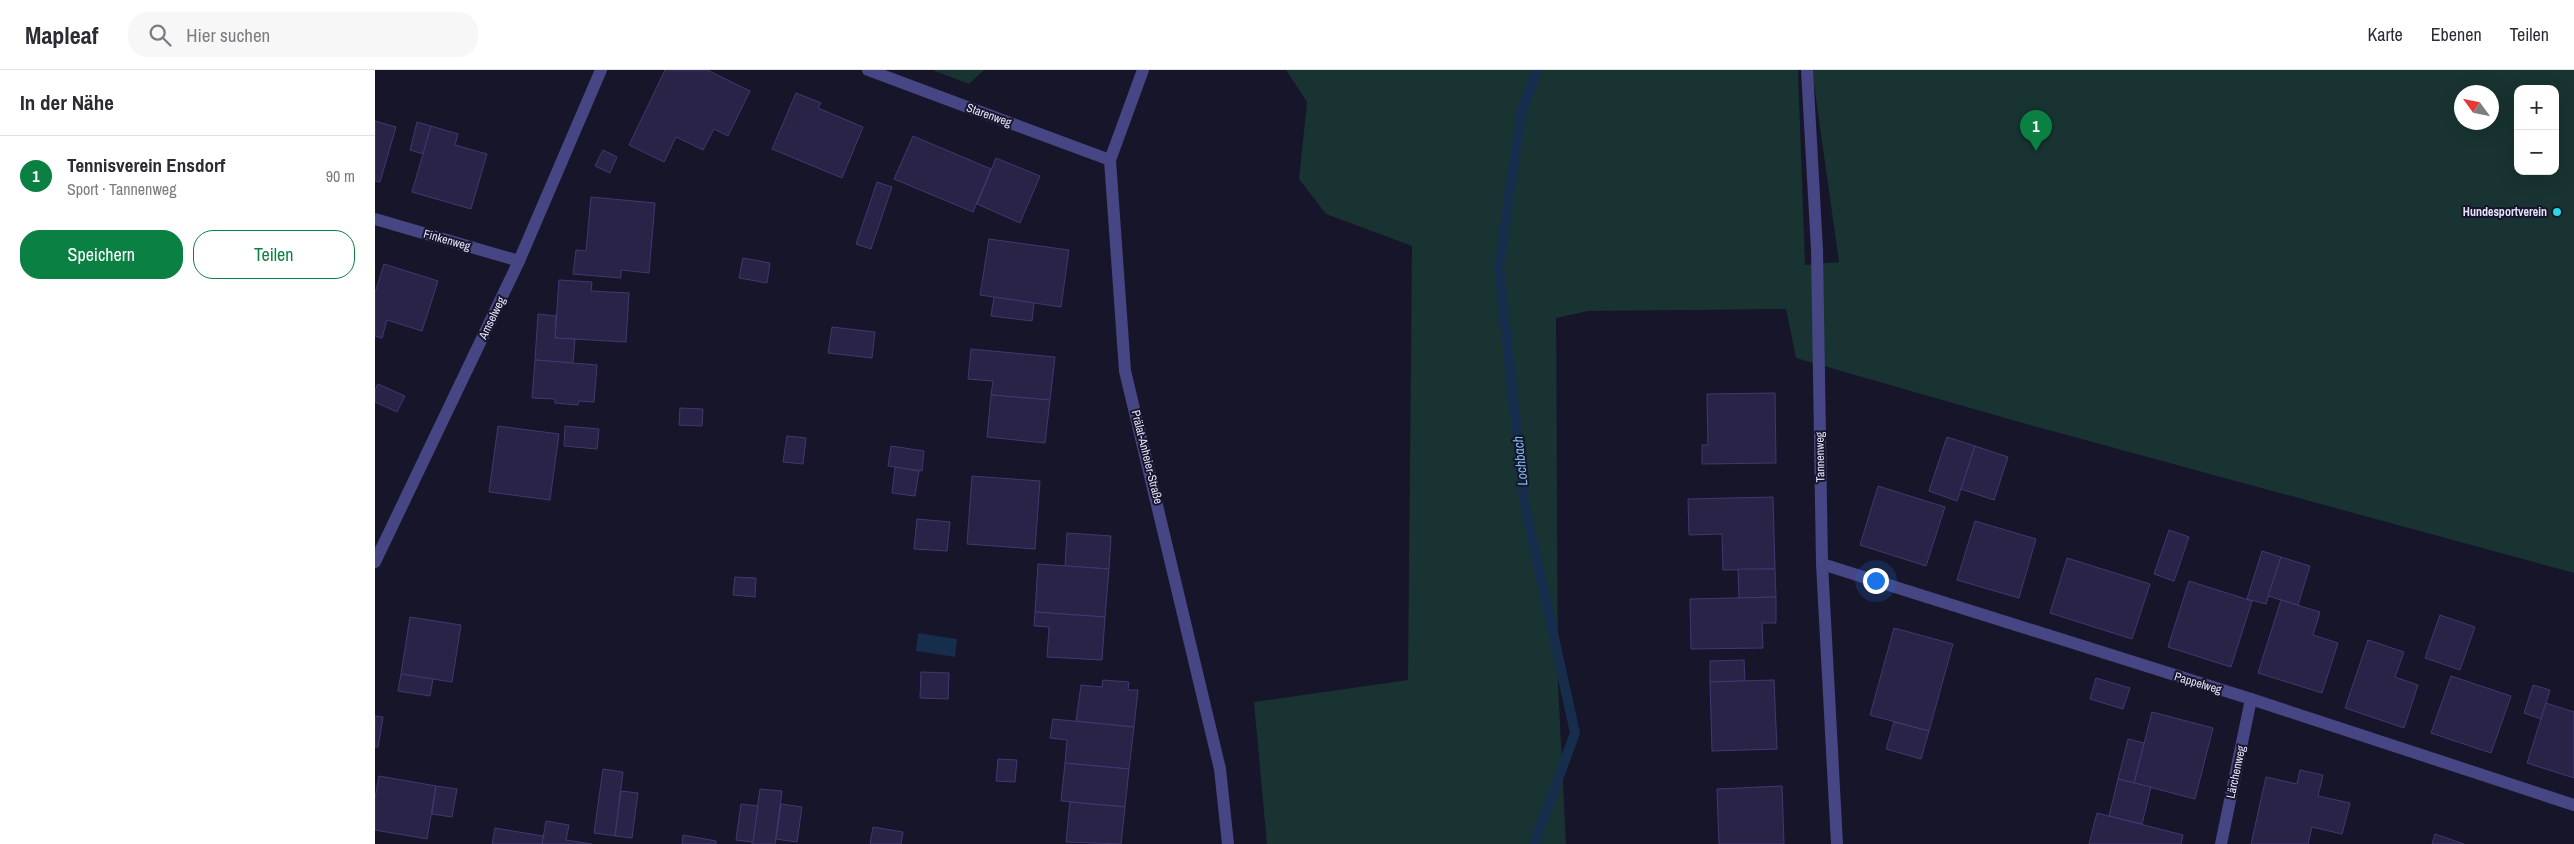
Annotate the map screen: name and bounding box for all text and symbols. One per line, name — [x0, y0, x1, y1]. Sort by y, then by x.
search box — [128, 12, 478, 57]
text: Mapleaf — [25, 19, 98, 51]
icon: search — [146, 21, 174, 49]
text: Hier suchen — [186, 22, 270, 48]
text: Karte — [2367, 22, 2403, 47]
text: Ebenen — [2431, 22, 2482, 47]
text: Teilen — [2510, 22, 2549, 47]
north arrow — [2454, 85, 2499, 130]
map controls — [2514, 85, 2559, 175]
button: + — [2514, 85, 2559, 130]
text: In der Nähe — [20, 88, 114, 117]
street label: Starenweg — [964, 99, 1014, 131]
pin: 1 — [2020, 110, 2052, 151]
button: − — [2514, 130, 2559, 175]
text: Tennisverein Ensdorf — [67, 152, 225, 178]
text: 1 — [32, 165, 40, 187]
text: 90 m — [326, 165, 355, 187]
text: Sport · Tannenweg — [67, 178, 176, 200]
place label: Hundesportverein — [2463, 204, 2547, 220]
marker: Hundesportverein — [2551, 206, 2563, 218]
street label: Finkenweg — [422, 226, 473, 254]
button: Speichern — [20, 230, 183, 279]
button: Teilen — [193, 230, 355, 279]
street label: Amselweg — [474, 294, 509, 343]
street label: Prälat-Anheier-Straße — [1128, 408, 1166, 506]
street label: Tannenweg — [1812, 431, 1828, 482]
water label: Lochbach — [1508, 435, 1532, 487]
your location — [1863, 568, 1889, 594]
street label: Pappelweg — [2172, 668, 2224, 698]
street label: Lärchenweg — [2223, 744, 2250, 800]

